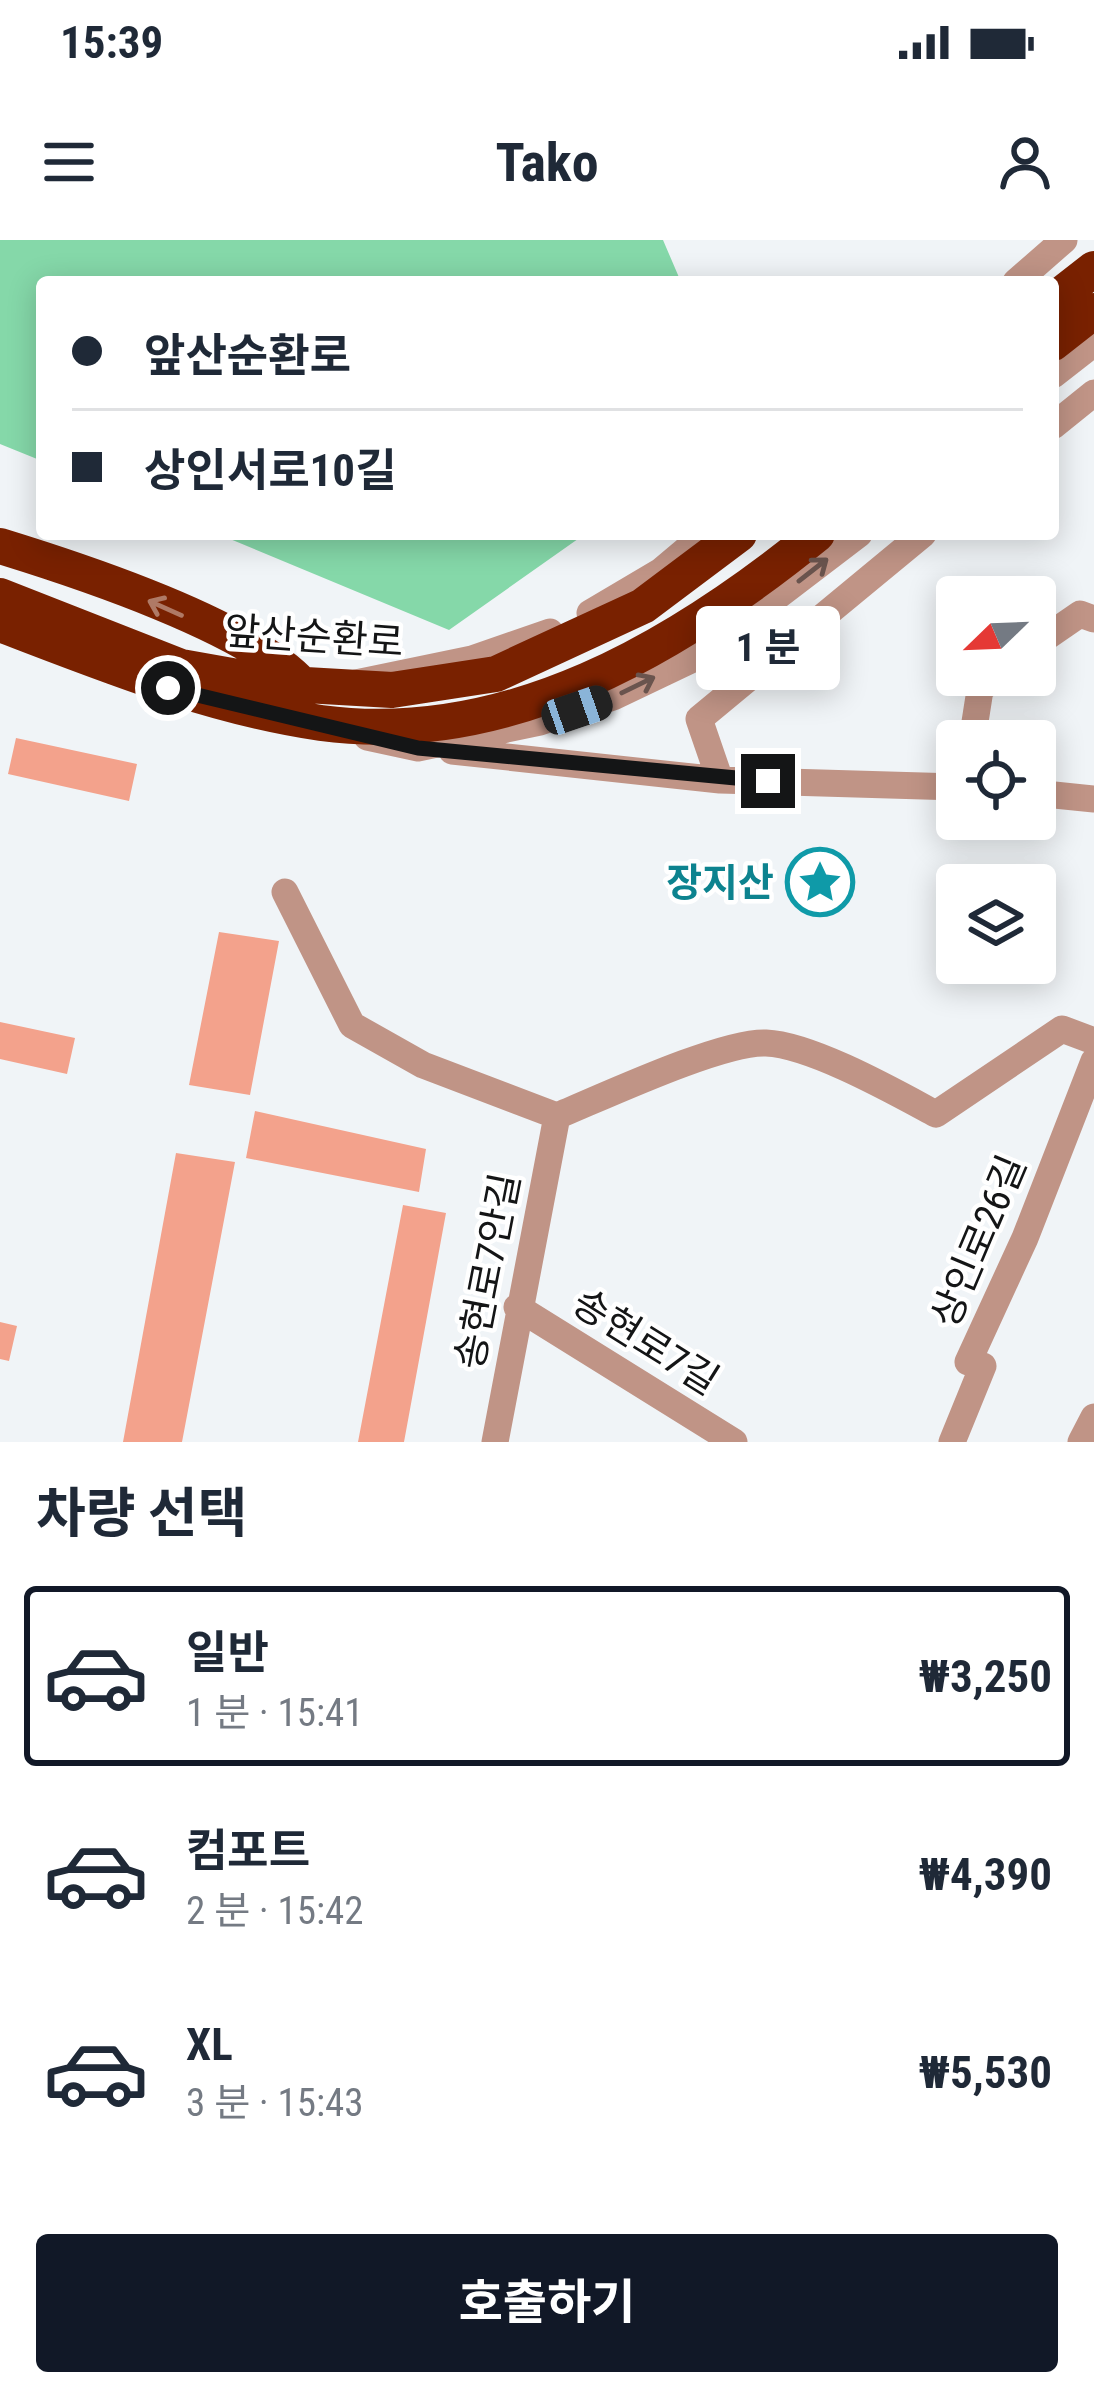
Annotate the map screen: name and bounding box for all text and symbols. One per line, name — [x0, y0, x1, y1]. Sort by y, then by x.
text: 15:39 — [60, 16, 163, 69]
icon: menu — [36, 129, 102, 195]
icon: person — [992, 129, 1058, 195]
text: Tako — [495, 131, 599, 194]
text: 앞산순환로 — [144, 329, 351, 382]
text: 상인서로10길 — [144, 444, 396, 497]
one-way arrow — [796, 557, 828, 584]
north arrow — [936, 576, 1056, 696]
map controls — [936, 576, 1056, 984]
one-way arrow — [148, 595, 184, 617]
callout: 1 분 — [696, 607, 840, 691]
street label: 앞산순환로 — [223, 608, 405, 666]
text: 1 분 — [736, 625, 800, 671]
route start — [141, 661, 195, 715]
one-way arrow — [620, 673, 655, 696]
car — [537, 681, 617, 739]
button: locate — [936, 720, 1056, 840]
route end — [741, 754, 795, 808]
place icon: 장지산 — [785, 847, 855, 917]
place label: 장지산 — [666, 860, 774, 906]
button: layers — [936, 864, 1056, 984]
street label: 상인로26길 — [922, 1149, 1036, 1334]
street label: 송현로7안길 — [446, 1169, 530, 1373]
street label: 송현로7길 — [564, 1279, 727, 1404]
text: 차량 선택 — [36, 1482, 247, 1545]
icon: car — [42, 1622, 150, 1730]
text: 일반 — [186, 1626, 269, 1679]
text: ₩3,250 — [918, 1650, 1052, 1703]
text: 1 분 · 15:41 — [186, 1690, 364, 1736]
icon: car — [42, 1820, 150, 1928]
text: 컴포트 — [186, 1824, 310, 1877]
text: ₩4,390 — [918, 1848, 1052, 1901]
text: 2 분 · 15:42 — [186, 1888, 364, 1934]
icon: car — [42, 2018, 150, 2126]
text: XL — [186, 2018, 233, 2071]
text: ₩5,530 — [918, 2046, 1052, 2099]
text: 3 분 · 15:43 — [186, 2080, 364, 2126]
button: 호출하기 — [36, 2234, 1058, 2372]

